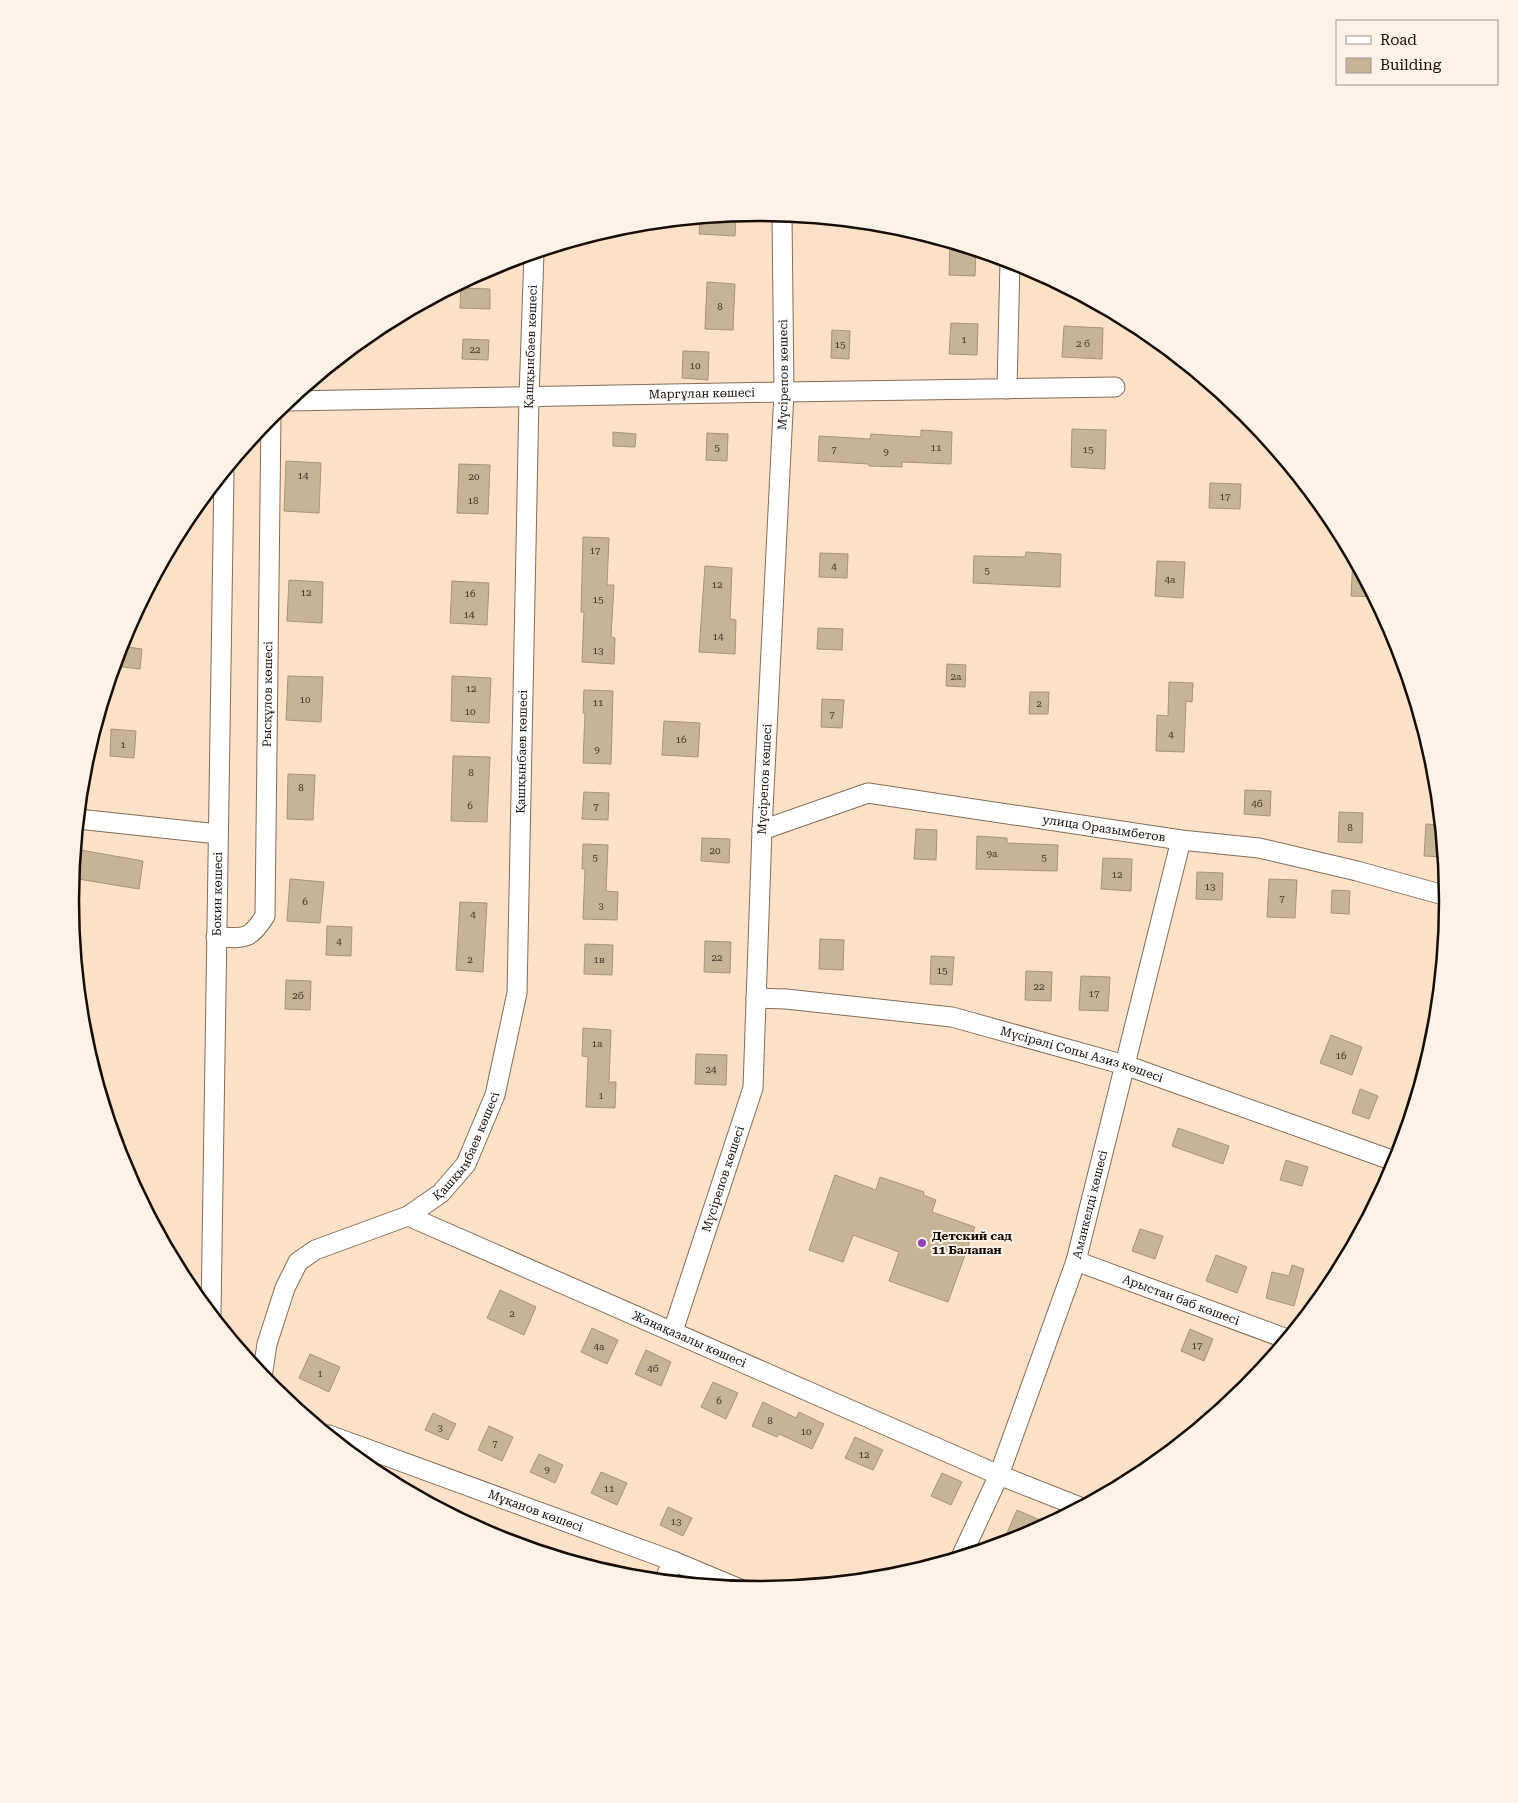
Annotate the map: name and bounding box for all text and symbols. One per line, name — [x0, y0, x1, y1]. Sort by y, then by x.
legend — [1336, 20, 1498, 85]
text: Road — [1380, 31, 1417, 49]
text: Building — [1380, 56, 1442, 74]
street label: Қашқынбаев көшесі — [522, 284, 540, 409]
house number: 8 — [717, 301, 723, 312]
street label: Мүсірепов көшесі — [775, 319, 791, 430]
house number: 1 — [961, 334, 967, 345]
house number: 2 б — [1076, 338, 1090, 349]
house number: 15 — [834, 339, 846, 350]
house number: 22 — [469, 344, 481, 355]
house number: 10 — [689, 360, 701, 371]
street label: Маргұлан көшесі — [649, 386, 755, 401]
house number: 5 — [714, 442, 720, 453]
house number: 11 — [930, 442, 942, 453]
house number: 7 — [831, 444, 837, 455]
house number: 15 — [1082, 444, 1094, 455]
house number: 9 — [883, 446, 889, 457]
house number: 14 — [297, 470, 309, 481]
house number: 20 — [468, 471, 480, 482]
house number: 17 — [1219, 491, 1231, 502]
house number: 18 — [467, 495, 479, 506]
house number: 17 — [589, 545, 601, 556]
house number: 4 — [831, 561, 837, 572]
house number: 5 — [984, 565, 990, 576]
house number: 4а — [1164, 574, 1176, 585]
house number: 12 — [711, 579, 723, 590]
house number: 12 — [300, 587, 312, 598]
house number: 16 — [464, 588, 476, 599]
house number: 15 — [592, 594, 604, 605]
house number: 14 — [463, 609, 475, 620]
house number: 14 — [712, 631, 724, 642]
street label: Рысқұлов көшесі — [260, 641, 275, 747]
house number: 13 — [592, 645, 604, 656]
house number: 2а — [950, 671, 962, 682]
house number: 12 — [465, 683, 477, 694]
street label: Қашқынбаев көшесі — [514, 689, 530, 814]
house number: 10 — [299, 694, 311, 705]
house number: 11 — [592, 697, 604, 708]
house number: 2 — [1036, 698, 1042, 709]
house number: 10 — [464, 706, 476, 717]
house number: 7 — [829, 709, 835, 720]
street label: Мүсірепов көшесі — [755, 723, 774, 835]
house number: 4 — [1168, 729, 1174, 740]
house number: 16 — [675, 734, 687, 745]
house number: 1 — [120, 739, 126, 750]
house number: 9 — [594, 744, 600, 755]
house number: 8 — [468, 767, 474, 778]
house number: 8 — [298, 782, 304, 793]
house number: 4б — [1251, 798, 1263, 809]
house number: 6 — [467, 800, 473, 811]
house number: 7 — [593, 801, 599, 812]
street label: улица Оразымбетов — [1042, 812, 1167, 845]
house number: 8 — [1347, 822, 1353, 833]
house number: 20 — [709, 845, 721, 856]
house number: 9а — [986, 848, 998, 859]
street label: Бокин көшесі — [210, 852, 225, 936]
house number: 5 — [592, 852, 598, 863]
house number: 5 — [1041, 852, 1047, 863]
house number: 12 — [1111, 869, 1123, 880]
house number: 13 — [1204, 881, 1216, 892]
house number: 7 — [1279, 893, 1285, 904]
house number: 6 — [302, 896, 308, 907]
house number: 3 — [598, 900, 604, 911]
house number: 4 — [470, 909, 476, 920]
house number: 4 — [336, 936, 342, 947]
house number: 22 — [711, 952, 723, 963]
house number: 2 — [467, 954, 473, 965]
house number: 1в — [593, 954, 605, 965]
house number: 15 — [936, 965, 948, 976]
house number: 22 — [1033, 981, 1045, 992]
house number: 17 — [1088, 988, 1100, 999]
house number: 2б — [292, 990, 304, 1001]
street label: Мүсірәлі Сопы Азиз көшесі — [999, 1024, 1165, 1085]
house number: 1а — [591, 1038, 603, 1049]
house number: 16 — [1335, 1050, 1347, 1061]
house number: 24 — [705, 1064, 717, 1075]
house number: 1 — [598, 1090, 604, 1101]
street label: Қашқынбаев көшесі — [430, 1091, 502, 1203]
street label: Мүсірепов көшесі — [699, 1124, 747, 1234]
street label: Аманкелді көшесі — [1070, 1149, 1110, 1260]
place label: Детский сад 11 Балапан — [932, 1229, 1012, 1257]
marker: Детский сад 11 Балапан — [916, 1237, 928, 1249]
street label: Арыстан баб көшесі — [1121, 1272, 1242, 1328]
house number: 2 — [509, 1308, 515, 1319]
street label: Жаңақазалы көшесі — [630, 1308, 748, 1370]
house number: 17 — [1191, 1340, 1203, 1351]
house number: 4а — [593, 1341, 605, 1352]
house number: 4б — [647, 1363, 659, 1374]
house number: 1 — [317, 1368, 323, 1379]
house number: 6 — [716, 1395, 722, 1406]
house number: 8 — [767, 1415, 773, 1426]
house number: 3 — [437, 1422, 443, 1433]
house number: 10 — [800, 1426, 812, 1437]
house number: 7 — [492, 1438, 498, 1449]
house number: 12 — [858, 1449, 870, 1460]
house number: 9 — [544, 1464, 550, 1475]
house number: 11 — [603, 1483, 615, 1494]
street label: Мұқанов көшесі — [486, 1487, 585, 1534]
house number: 13 — [670, 1516, 682, 1527]

